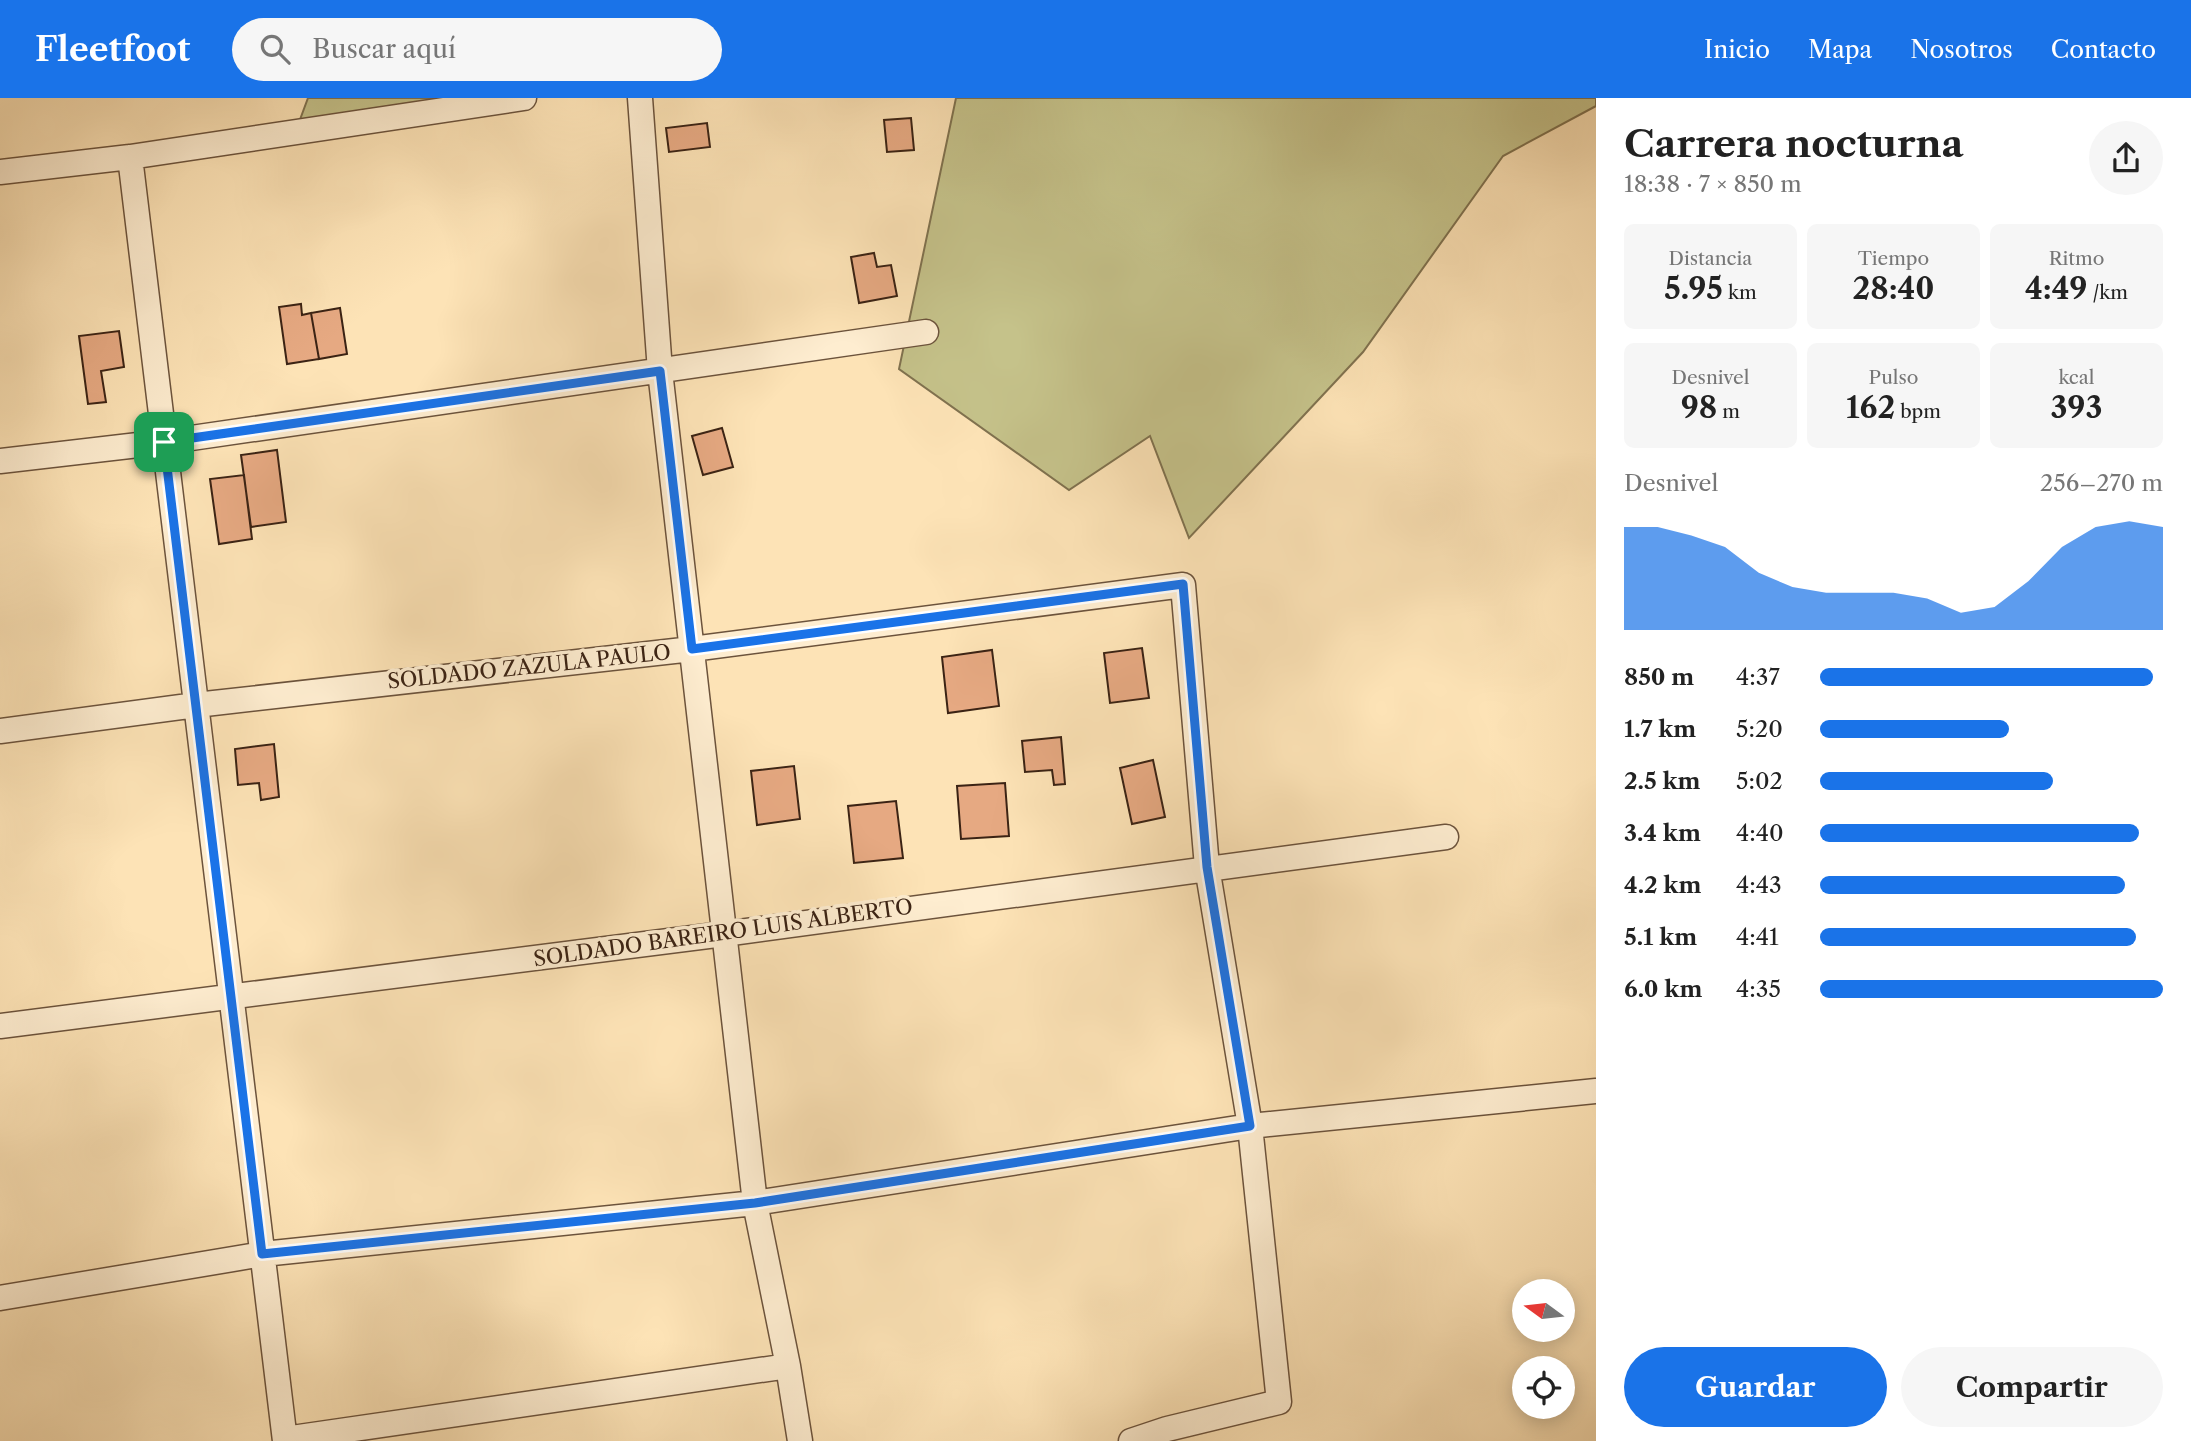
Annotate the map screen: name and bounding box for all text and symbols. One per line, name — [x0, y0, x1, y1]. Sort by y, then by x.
search box — [232, 18, 722, 81]
text: Fleetfoot — [35, 29, 190, 70]
icon: search — [256, 30, 294, 68]
text: Buscar aquí — [312, 33, 456, 65]
text: Inicio — [1704, 35, 1770, 64]
text: Mapa — [1808, 35, 1872, 64]
text: Nosotros — [1910, 35, 2013, 64]
text: Contacto — [2051, 35, 2156, 64]
text: Carrera nocturna — [1624, 120, 1964, 167]
button: share — [2089, 121, 2163, 195]
text: 18:38 · 7 × 850 m — [1624, 170, 1802, 198]
text: Distancia — [1669, 247, 1752, 270]
text: Tiempo — [1858, 247, 1929, 270]
text: Ritmo — [2049, 247, 2104, 270]
text: 5.95 — [1664, 270, 1723, 307]
text: 28:40 — [1853, 270, 1934, 307]
text: 4:49 — [2025, 270, 2087, 307]
text: km — [1723, 281, 1757, 304]
text: /km — [2087, 281, 2128, 304]
text: Desnivel — [1672, 366, 1749, 389]
text: Pulso — [1869, 366, 1918, 389]
text: kcal — [2059, 366, 2094, 389]
text: 98 — [1681, 389, 1717, 426]
text: 162 — [1846, 389, 1895, 426]
text: 393 — [2051, 389, 2102, 426]
text: m — [1717, 400, 1740, 423]
text: bpm — [1895, 400, 1941, 423]
pin — [134, 412, 194, 472]
icon: arrive — [145, 423, 183, 461]
text: Desnivel — [1624, 469, 1718, 497]
text: 256–270 m — [2040, 469, 2163, 497]
street label: SOLDADO ZAZULA PAULO — [386, 639, 672, 694]
text: 850 m — [1624, 663, 1694, 691]
text: 4:37 — [1736, 663, 1780, 691]
text: 1.7 km — [1624, 715, 1696, 743]
text: 5:20 — [1736, 715, 1783, 743]
text: 2.5 km — [1624, 767, 1700, 795]
text: 5:02 — [1736, 767, 1783, 795]
text: 3.4 km — [1624, 819, 1701, 847]
text: 4:40 — [1736, 819, 1784, 847]
text: 4.2 km — [1624, 871, 1701, 899]
text: 4:43 — [1736, 871, 1782, 899]
street label: SOLDADO BAREIRO LUIS ALBERTO — [532, 893, 914, 972]
text: 5.1 km — [1624, 923, 1697, 951]
text: 4:41 — [1736, 923, 1779, 951]
text: 6.0 km — [1624, 975, 1702, 1003]
text: 4:35 — [1736, 975, 1781, 1003]
north arrow — [1512, 1279, 1575, 1342]
map controls — [1512, 1279, 1575, 1419]
button: Guardar — [1624, 1347, 1887, 1427]
button: Compartir — [1901, 1347, 2163, 1427]
button: locate — [1512, 1356, 1575, 1419]

